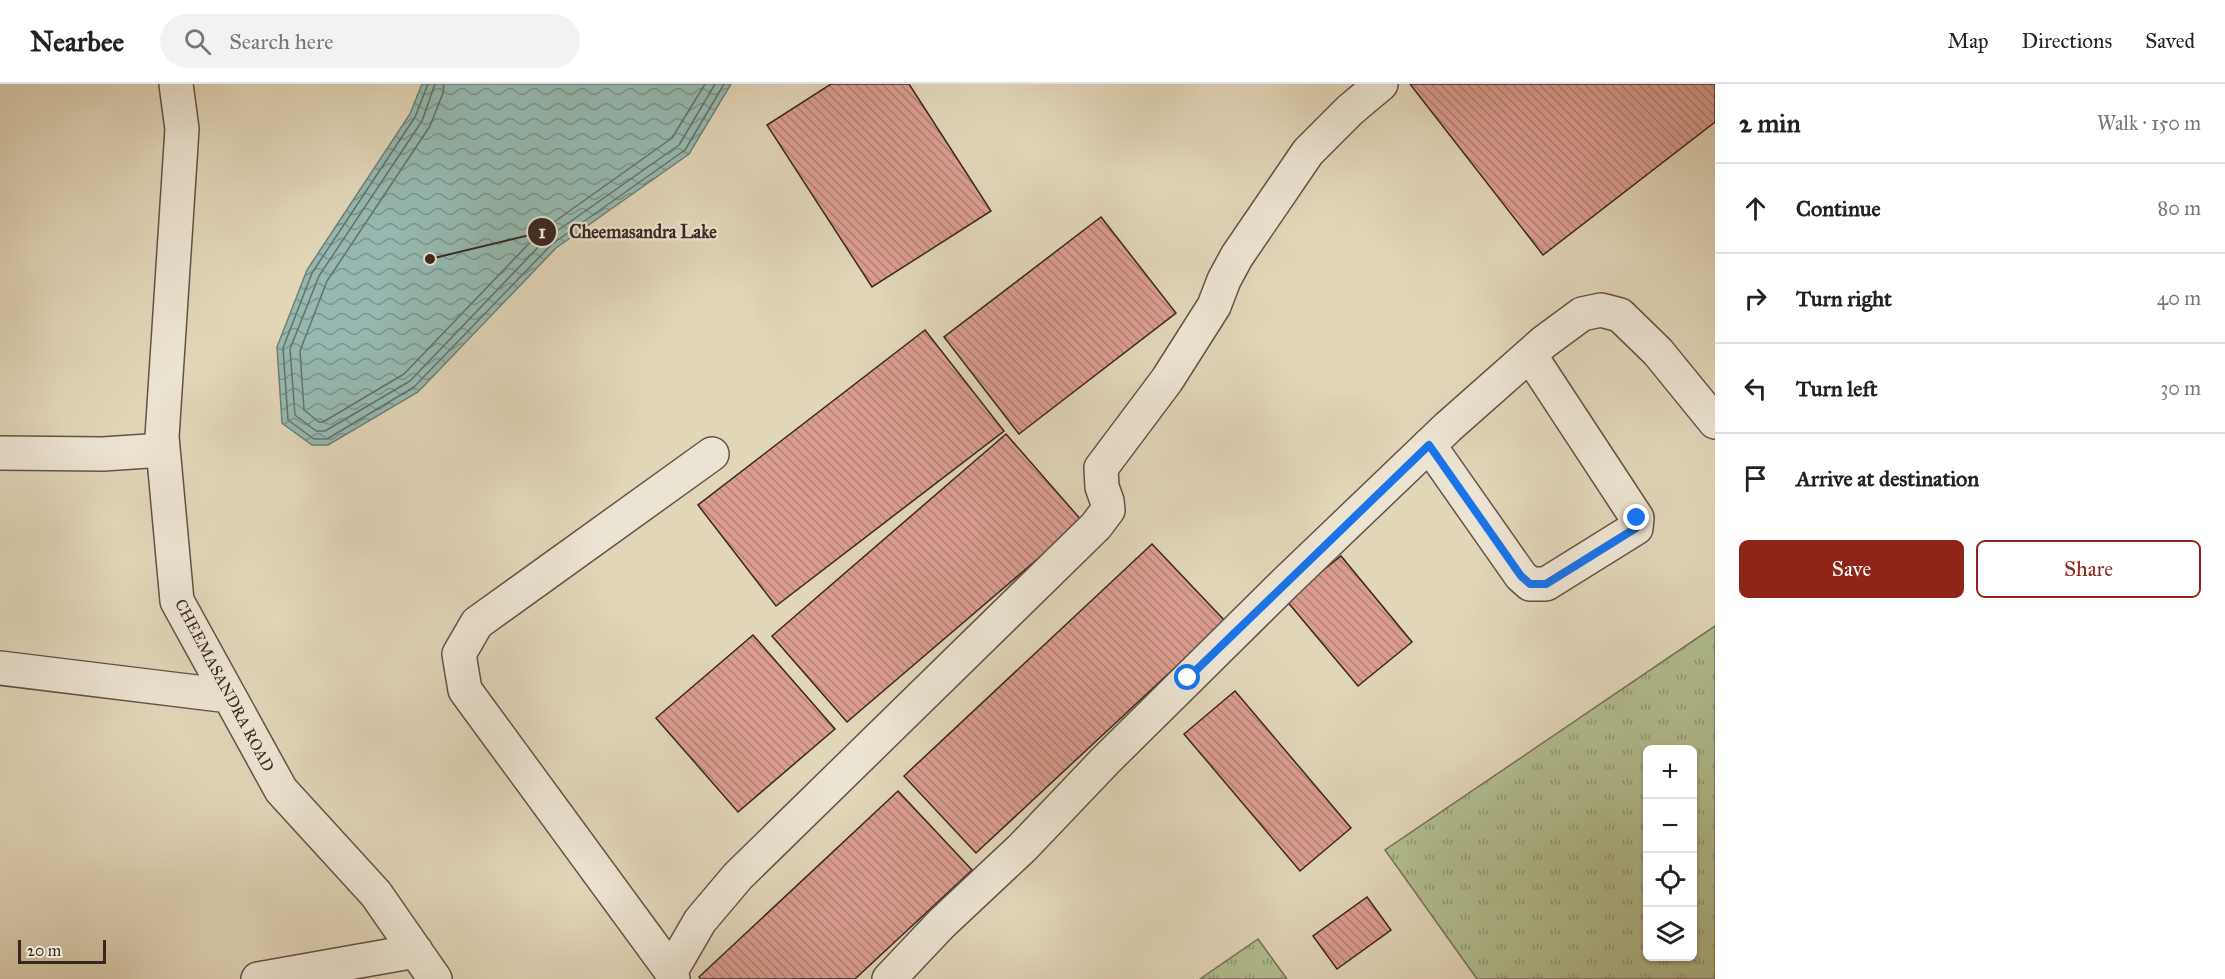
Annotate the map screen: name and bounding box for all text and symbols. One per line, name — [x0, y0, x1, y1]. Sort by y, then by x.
search box — [160, 14, 580, 68]
text: Nearbee — [30, 24, 124, 59]
icon: search — [181, 25, 214, 58]
text: Search here — [229, 28, 333, 55]
text: Map — [1948, 28, 1989, 54]
text: Directions — [2022, 28, 2112, 54]
text: Saved — [2145, 28, 2195, 54]
text: 2 min — [1739, 107, 1800, 139]
text: Walk · 150 m — [2097, 111, 2201, 135]
icon: ahead — [1739, 192, 1772, 225]
text: Continue — [1796, 195, 1881, 222]
text: 80 m — [2158, 196, 2201, 220]
callout: Cheemasandra Lake — [527, 214, 729, 250]
text: 1 — [538, 221, 546, 243]
text: Cheemasandra Lake — [569, 221, 717, 243]
icon: right — [1739, 282, 1772, 315]
text: Turn right — [1796, 285, 1892, 312]
text: 40 m — [2157, 286, 2201, 310]
icon: left — [1739, 372, 1772, 405]
text: Turn left — [1796, 375, 1878, 402]
text: 30 m — [2160, 376, 2201, 400]
icon: arrive — [1739, 462, 1772, 495]
text: Arrive at destination — [1796, 465, 1979, 492]
route end — [1623, 504, 1649, 530]
button: Save — [1739, 540, 1964, 598]
button: Share — [1976, 540, 2201, 598]
street label: CHEEMASANDRA ROAD — [171, 596, 278, 775]
route start — [1174, 664, 1200, 690]
map controls — [1643, 745, 1697, 961]
button: + — [1643, 745, 1697, 799]
button: − — [1643, 799, 1697, 853]
button: locate — [1643, 853, 1697, 907]
button: layers — [1643, 907, 1697, 961]
scale bar — [18, 937, 106, 964]
text: 20 m — [27, 941, 61, 960]

